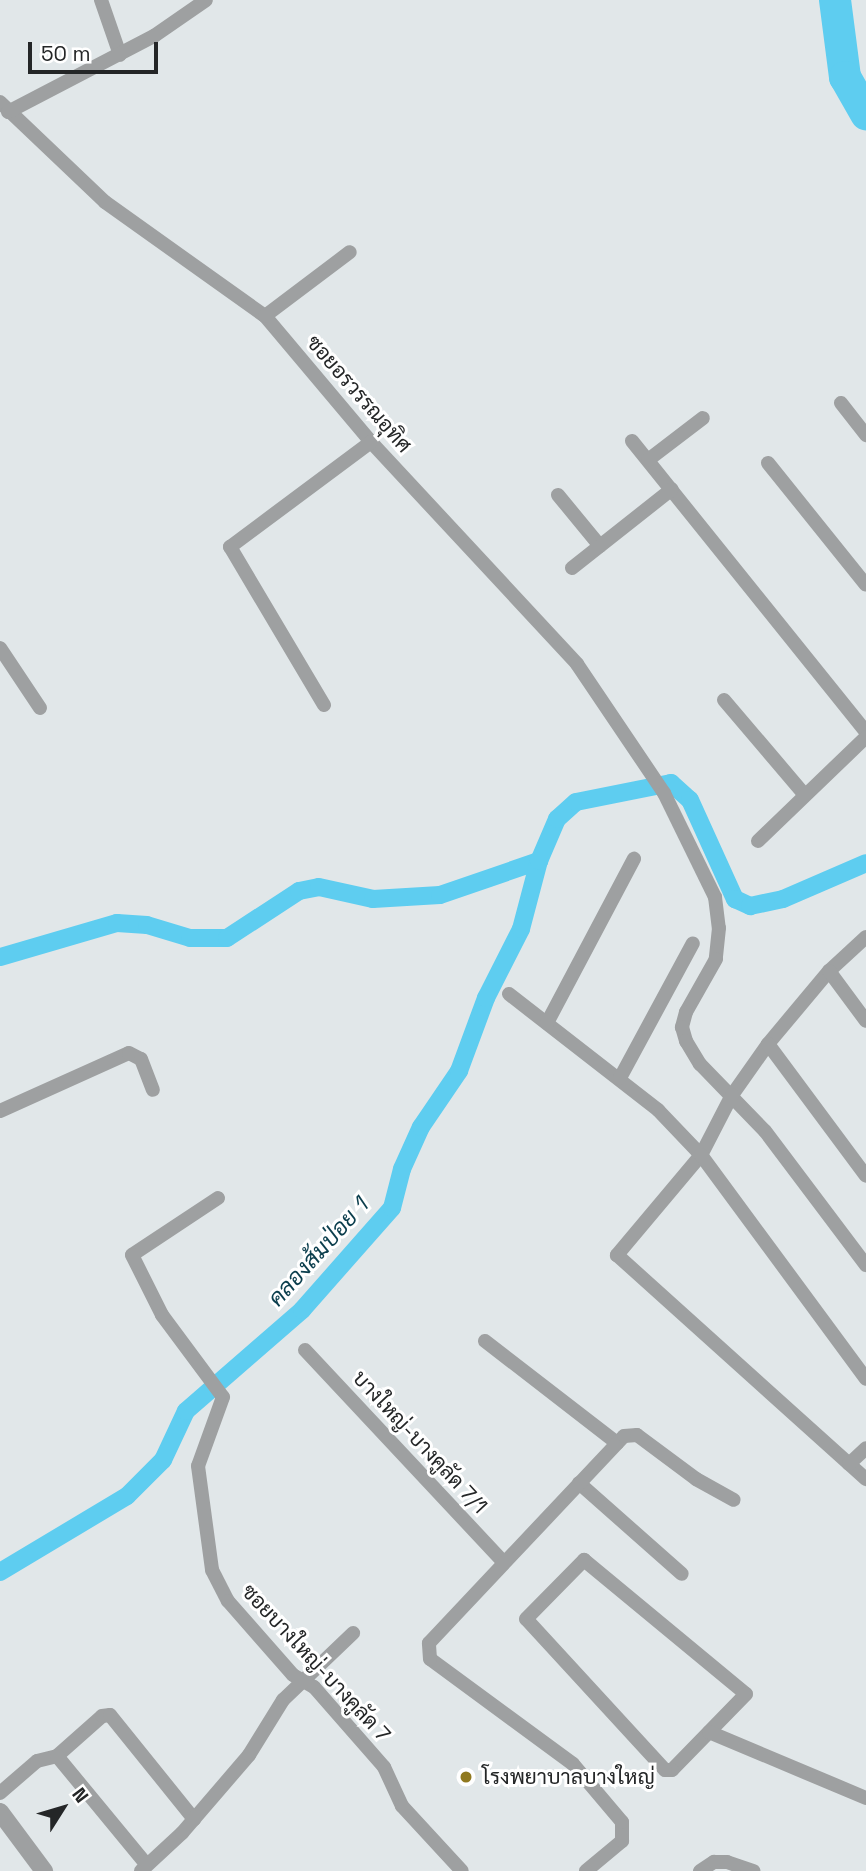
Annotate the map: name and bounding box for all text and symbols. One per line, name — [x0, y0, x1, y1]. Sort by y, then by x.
scale bar — [32, 28, 161, 72]
text: 50 m — [41, 40, 91, 67]
street label: ซอยอรวรรณอุทิศ — [301, 330, 417, 458]
water label: คลองส้มป่อย 1 — [262, 1192, 374, 1312]
street label: บางใหญ่-บางคูลัด 7/1 — [347, 1365, 493, 1519]
street label: ซอยบางใหญ่-บางคูลัด 7 — [236, 1579, 396, 1747]
place label: โรงพยาบาลบางใหญ่ — [482, 1764, 655, 1790]
marker: โรงพยาบาลบางใหญ่ — [456, 1767, 476, 1787]
north arrow — [28, 1773, 98, 1843]
text: N — [66, 1782, 94, 1808]

